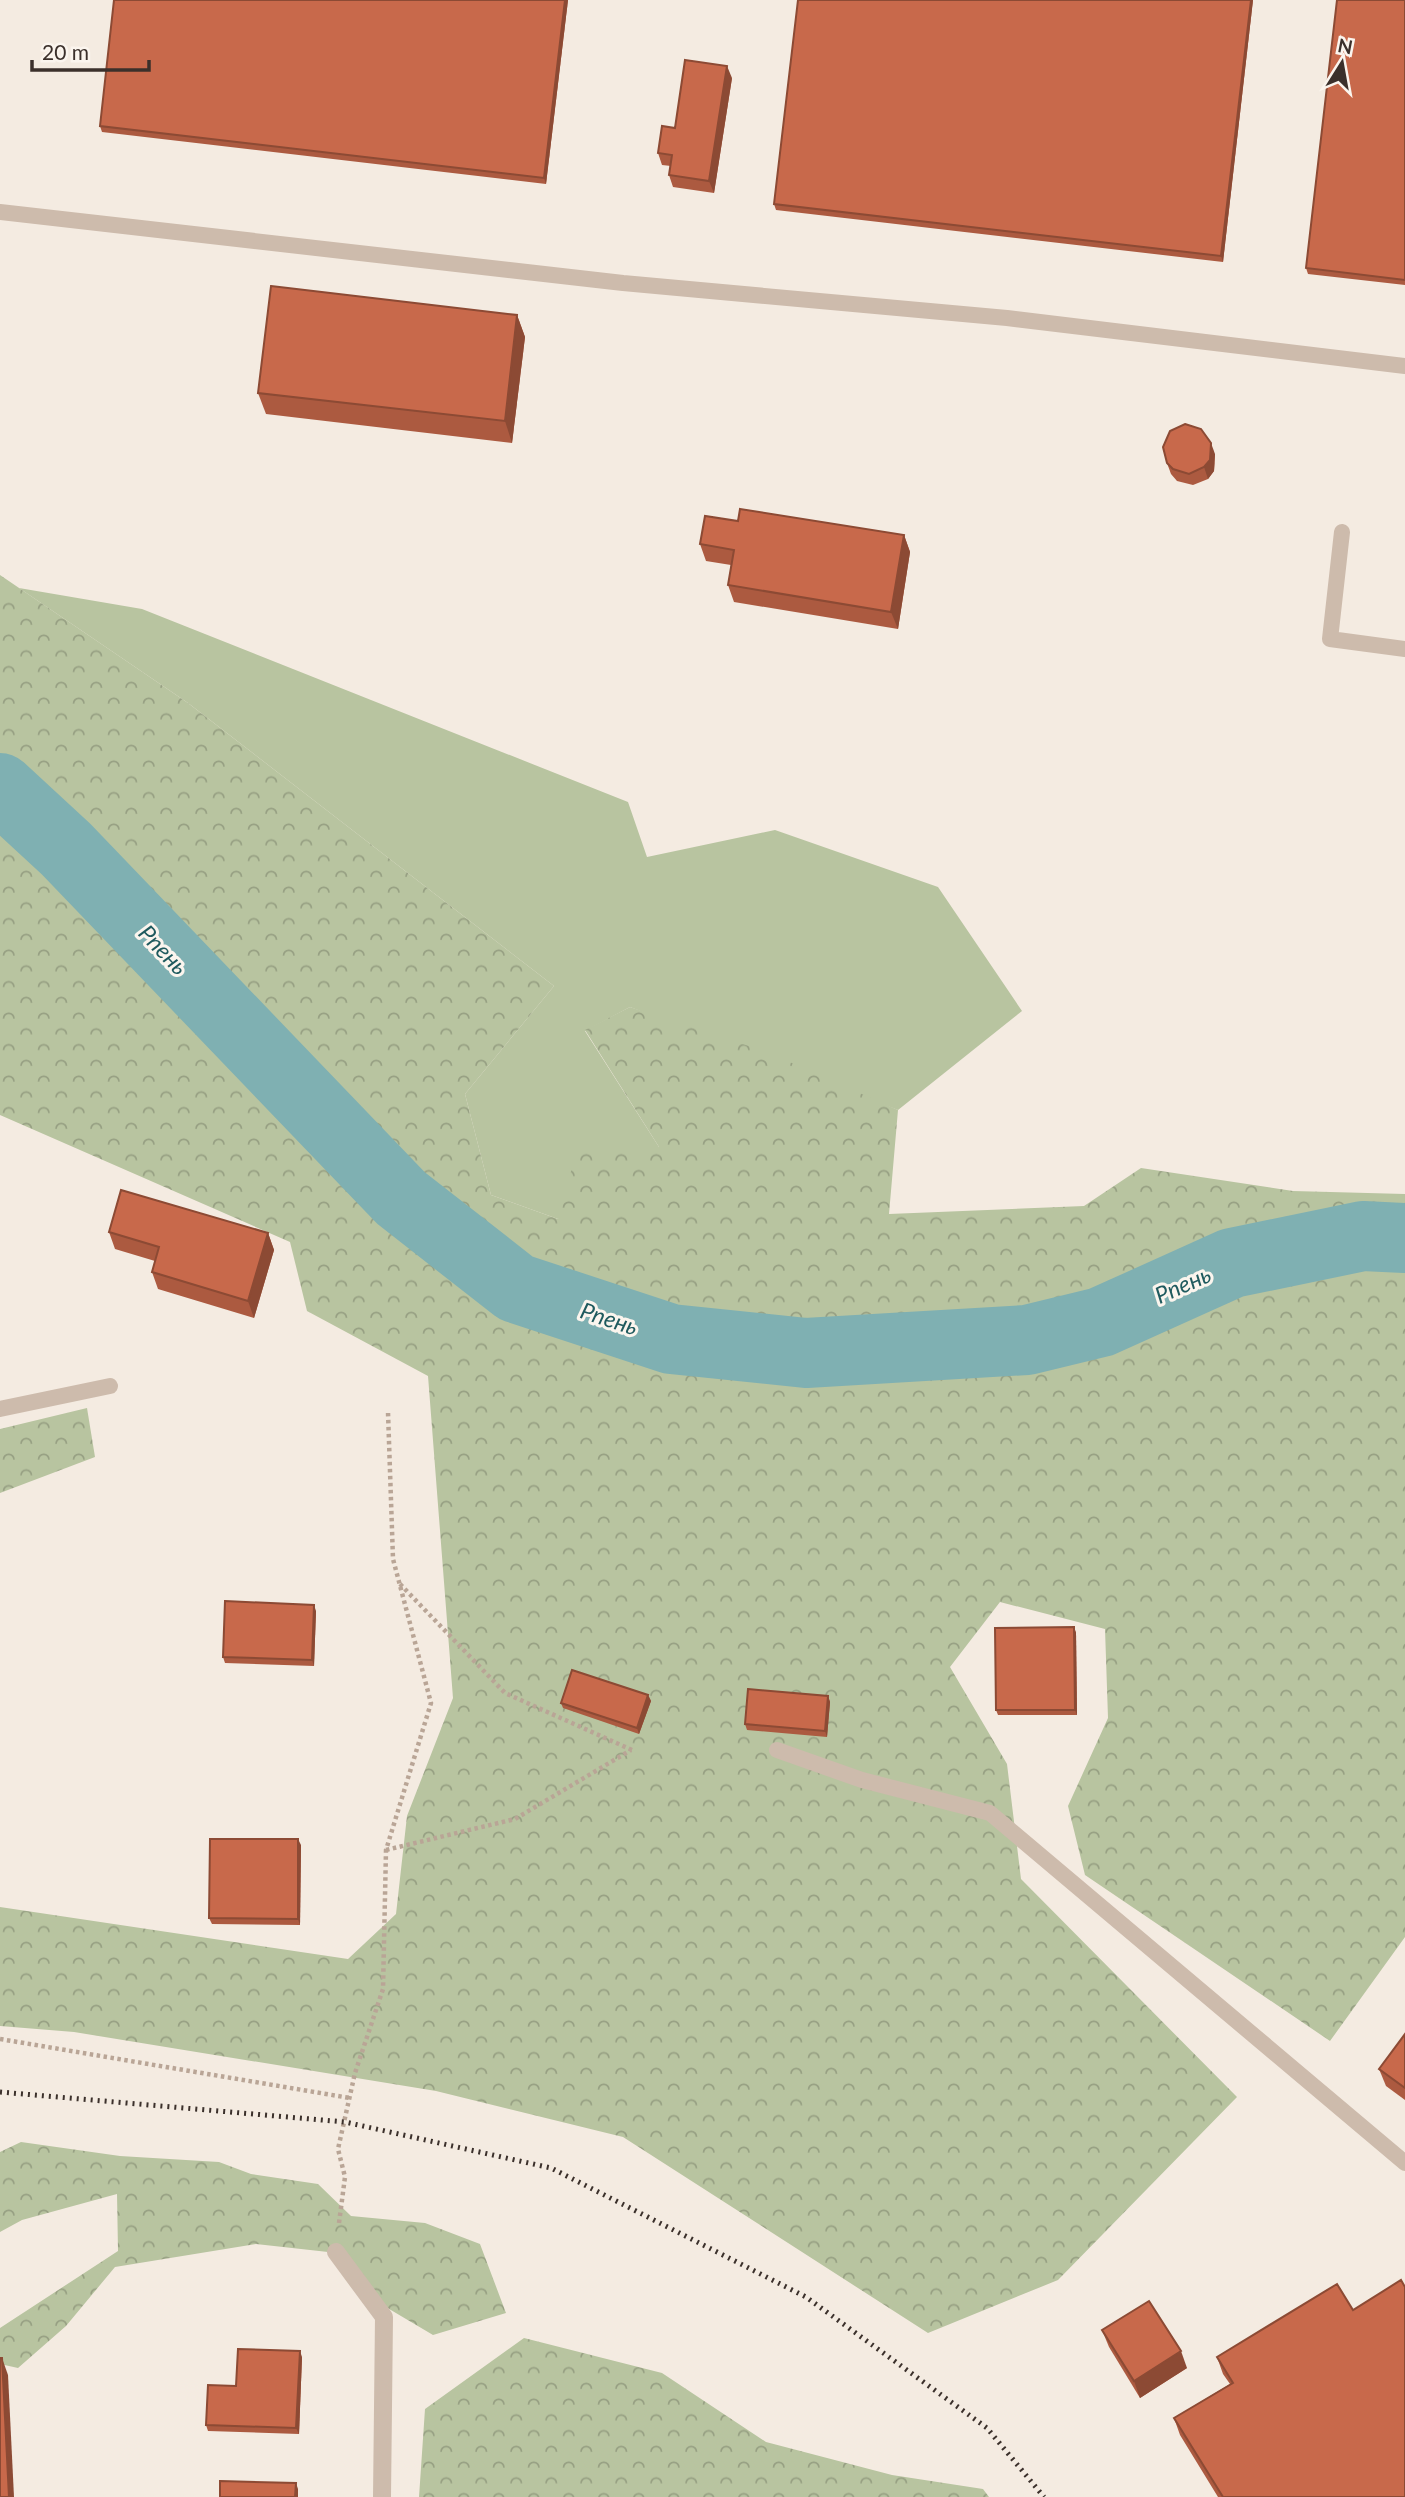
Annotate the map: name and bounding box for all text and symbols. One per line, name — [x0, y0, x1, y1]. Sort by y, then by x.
scale bar — [32, 28, 149, 72]
north arrow — [1307, 28, 1377, 98]
text: N — [1336, 33, 1355, 59]
text: 20 m — [42, 39, 89, 64]
water label: Рпень — [133, 919, 194, 980]
water label: Рпень — [1150, 1259, 1215, 1309]
water label: Рпень — [577, 1296, 641, 1340]

